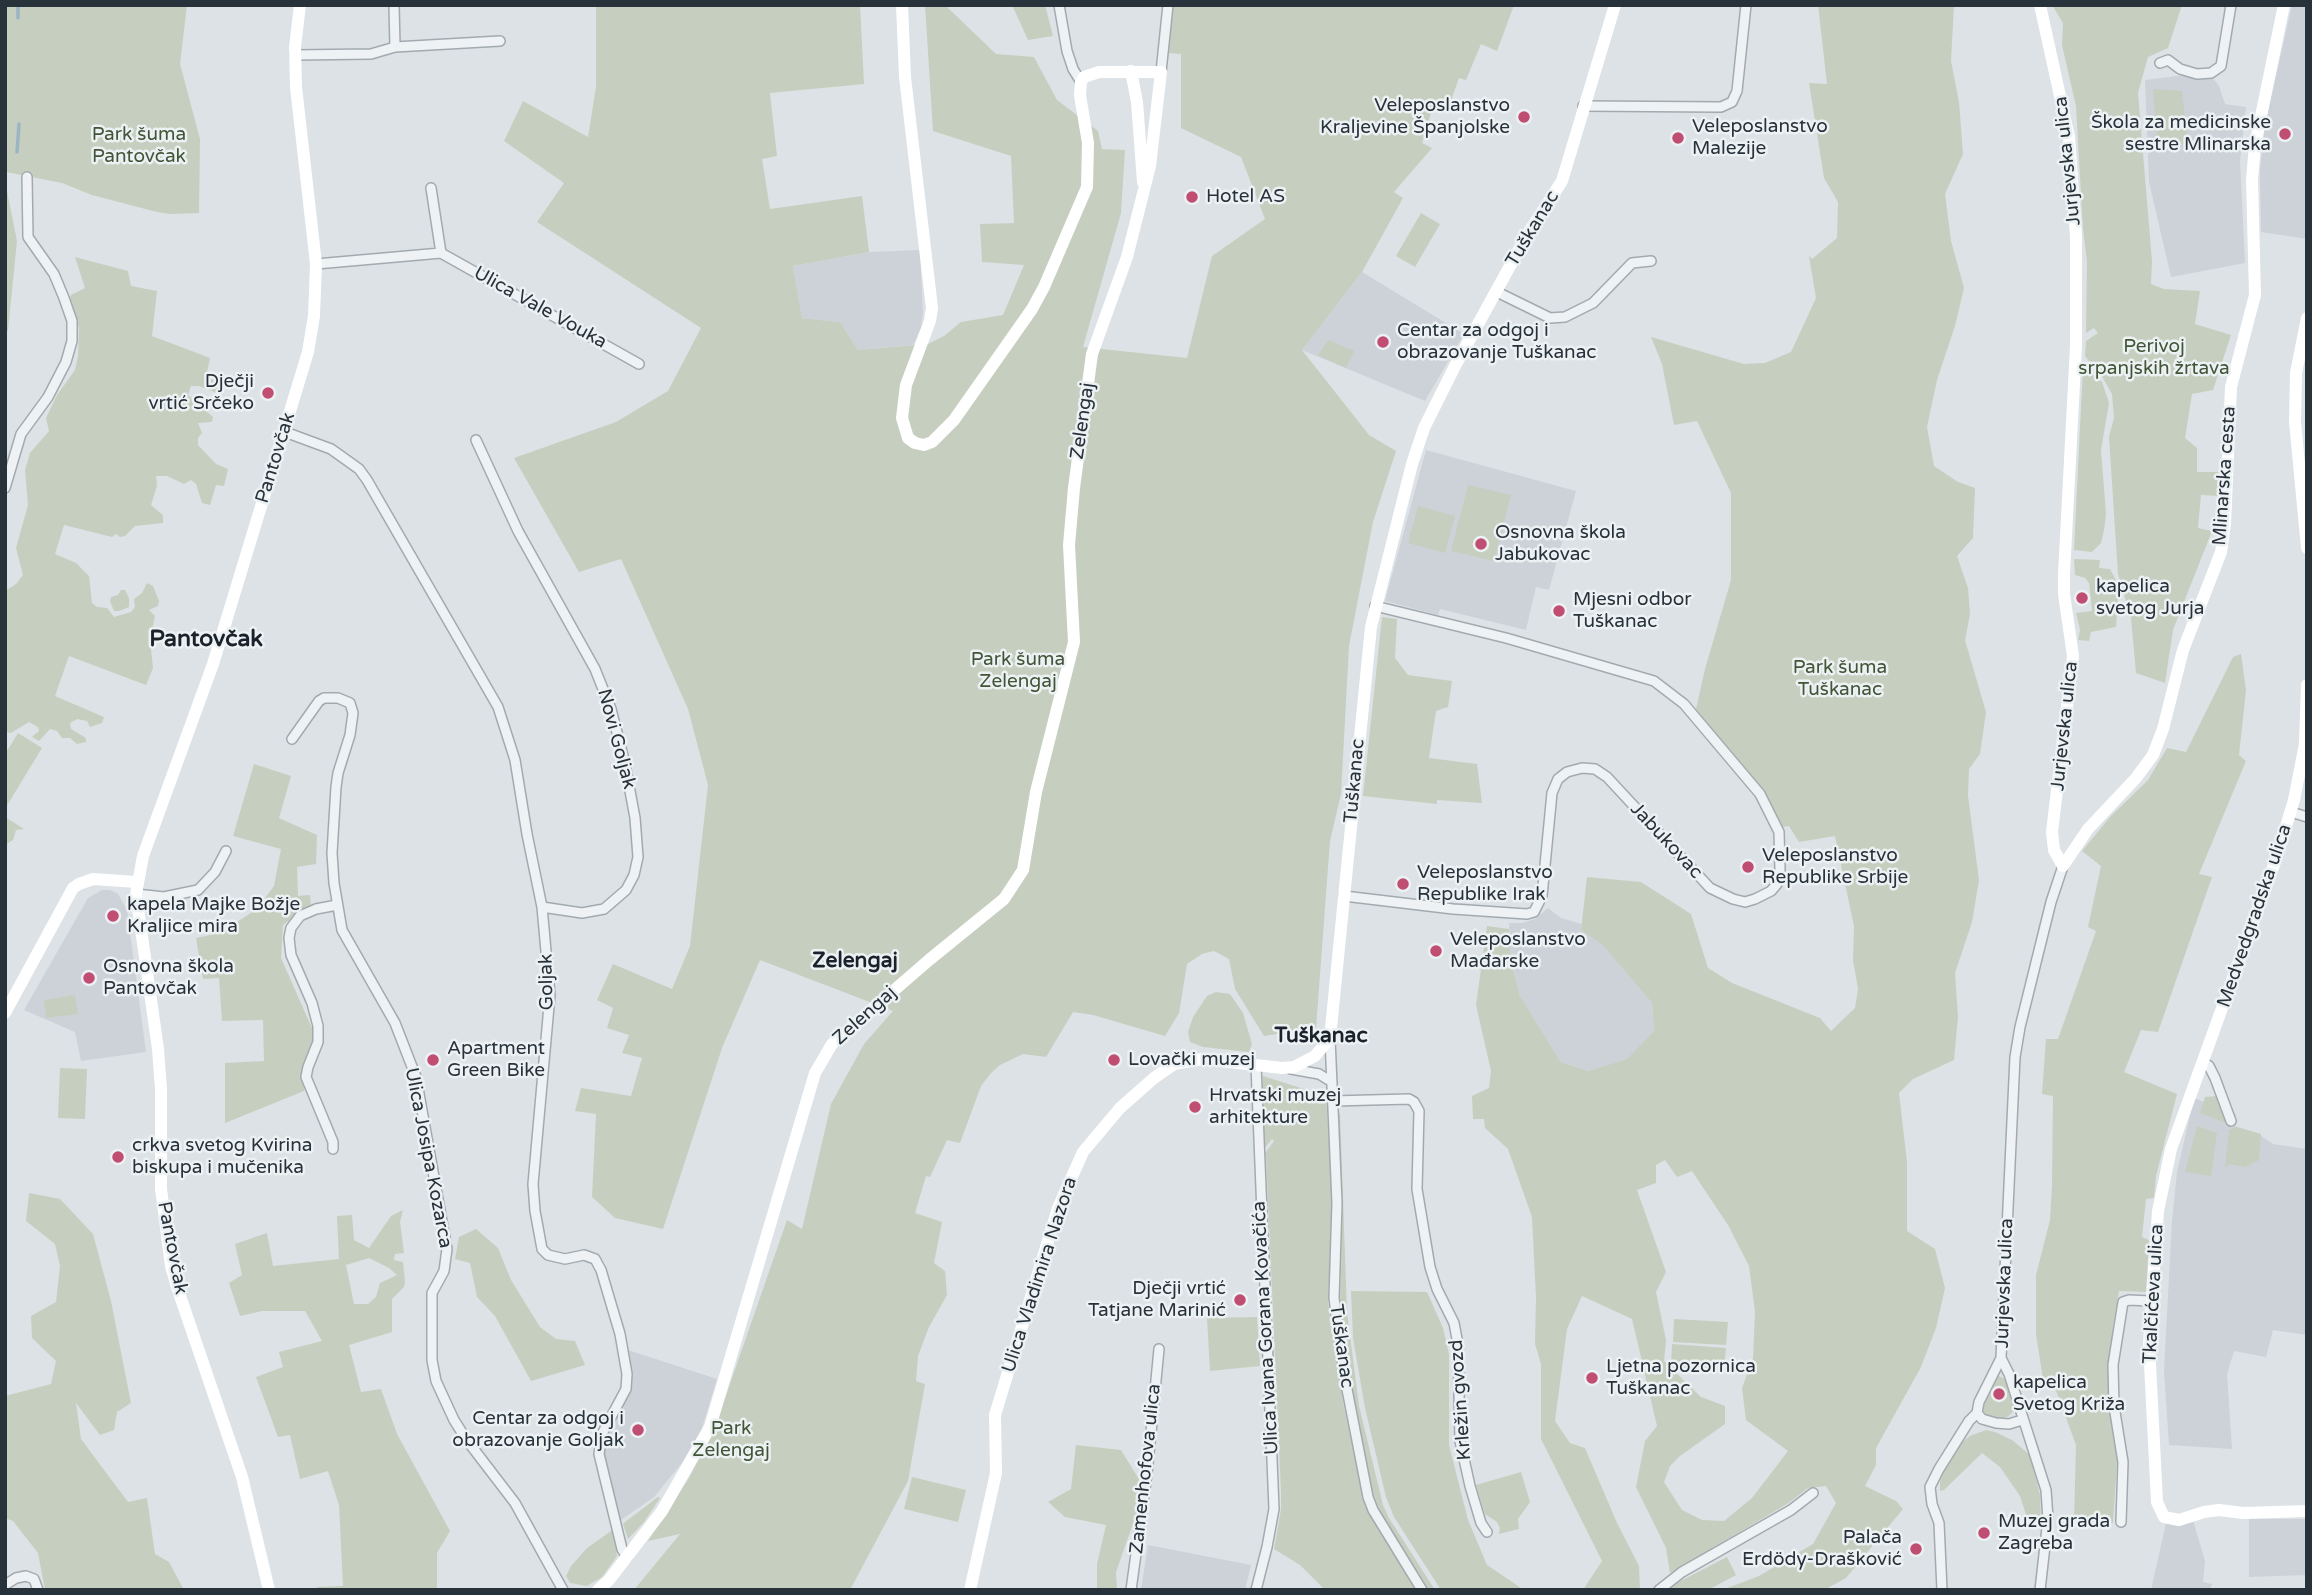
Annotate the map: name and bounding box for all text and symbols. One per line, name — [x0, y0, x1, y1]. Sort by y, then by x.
place label: Veleposlanstvo Kraljevine Španjolske — [1320, 95, 1510, 139]
street label: Jurjevska ulica — [2050, 95, 2086, 227]
marker: Veleposlanstvo Kraljevine Španjolske — [1516, 109, 1532, 125]
place label: Škola za medicinske sestre Mlinarska — [2091, 112, 2271, 156]
place label: Veleposlanstvo Malezije — [1692, 116, 1828, 160]
park label: Park šuma Pantovčak — [92, 124, 186, 168]
marker: Škola za medicinske sestre Mlinarska — [2277, 126, 2293, 142]
marker: Veleposlanstvo Malezije — [1670, 130, 1686, 146]
place label: Hotel AS — [1206, 186, 1285, 208]
street label: Tuškanac — [1502, 187, 1564, 271]
marker: Hotel AS — [1184, 189, 1200, 205]
street label: Ulica Vale Vouka — [469, 262, 611, 354]
place label: Centar za odgoj i obrazovanje Tuškanac — [1397, 320, 1596, 364]
marker: Centar za odgoj i obrazovanje Tuškanac — [1375, 334, 1391, 350]
park label: Perivoj srpanjskih žrtava — [2078, 336, 2230, 380]
place label: Dječji vrtić Srčeko — [149, 371, 254, 415]
street label: Zelengaj — [1066, 381, 1100, 461]
marker: Dječji vrtić Srčeko — [260, 385, 276, 401]
street label: Mlinarska cesta — [2209, 405, 2241, 547]
street label: Pantovčak — [251, 410, 301, 506]
place label: Osnovna škola Jabukovac — [1495, 522, 1626, 566]
marker: Osnovna škola Jabukovac — [1473, 536, 1489, 552]
place label: kapelica svetog Jurja — [2096, 576, 2205, 620]
place label: Mjesni odbor Tuškanac — [1573, 589, 1691, 633]
marker: kapelica svetog Jurja — [2074, 590, 2090, 606]
marker: Mjesni odbor Tuškanac — [1551, 603, 1567, 619]
district label: Pantovčak — [149, 626, 263, 654]
park label: Park šuma Zelengaj — [971, 649, 1065, 693]
park label: Park šuma Tuškanac — [1793, 657, 1887, 701]
street label: Jurjevska ulica — [2047, 660, 2083, 792]
street label: Novi Goljak — [592, 686, 640, 792]
street label: Tuškanac — [1340, 738, 1370, 824]
street label: Jabukovac — [1625, 798, 1707, 884]
street label: Medvedgradska ulica — [2213, 821, 2297, 1011]
place label: Veleposlanstvo Republike Srbije — [1762, 845, 1908, 889]
marker: Veleposlanstvo Republike Srbije — [1740, 859, 1756, 875]
place label: Veleposlanstvo Republike Irak — [1417, 862, 1553, 906]
marker: Veleposlanstvo Republike Irak — [1395, 876, 1411, 892]
place label: kapela Majke Božje Kraljice mira — [127, 894, 300, 938]
marker: kapela Majke Božje Kraljice mira — [105, 908, 121, 924]
place label: Veleposlanstvo Mađarske — [1450, 929, 1586, 973]
marker: Veleposlanstvo Mađarske — [1428, 943, 1444, 959]
district label: Zelengaj — [812, 948, 898, 974]
street label: Goljak — [535, 954, 559, 1010]
place label: Osnovna škola Pantovčak — [103, 956, 234, 1000]
marker: Osnovna škola Pantovčak — [81, 970, 97, 986]
street label: Zelengaj — [829, 982, 901, 1050]
district label: Tuškanac — [1274, 1023, 1368, 1049]
place label: Apartment Green Bike — [447, 1038, 545, 1082]
place label: Lovački muzej — [1128, 1049, 1255, 1071]
marker: Apartment Green Bike — [425, 1052, 441, 1068]
marker: Lovački muzej — [1106, 1052, 1122, 1068]
street label: Ulica Josipa Kozarca — [399, 1066, 457, 1250]
place label: Hrvatski muzej arhitekture — [1209, 1085, 1341, 1129]
marker: Hrvatski muzej arhitekture — [1187, 1099, 1203, 1115]
place label: crkva svetog Kvirina biskupa i mučenika — [132, 1135, 312, 1179]
marker: crkva svetog Kvirina biskupa i mučenika — [110, 1149, 126, 1165]
street label: Ulica Vladimira Nazora — [998, 1174, 1082, 1376]
street label: Pantovčak — [152, 1200, 192, 1296]
street label: Ulica Ivana Gorana Kovačića — [1248, 1201, 1284, 1455]
street label: Jurjevska ulica — [1991, 1218, 2019, 1348]
street label: Tkalčićeva ulica — [2139, 1223, 2169, 1365]
place label: Dječji vrtić Tatjane Marinić — [1088, 1278, 1226, 1322]
marker: Dječji vrtić Tatjane Marinić — [1232, 1292, 1248, 1308]
street label: Tuškanac — [1324, 1303, 1358, 1389]
street label: Krležin gvozd — [1445, 1339, 1477, 1461]
place label: Ljetna pozornica Tuškanac — [1606, 1356, 1756, 1400]
marker: Ljetna pozornica Tuškanac — [1584, 1370, 1600, 1386]
place label: kapelica Svetog Križa — [2013, 1372, 2125, 1416]
street label: Zamenhofova ulica — [1126, 1383, 1166, 1555]
marker: kapelica Svetog Križa — [1991, 1386, 2007, 1402]
place label: Centar za odgoj i obrazovanje Goljak — [452, 1408, 624, 1452]
park label: Park Zelengaj — [692, 1418, 770, 1462]
marker: Centar za odgoj i obrazovanje Goljak — [630, 1422, 646, 1438]
place label: Muzej grada Zagreba — [1998, 1511, 2110, 1555]
marker: Muzej grada Zagreba — [1976, 1525, 1992, 1541]
place label: Palača Erdödy-Drašković — [1742, 1527, 1902, 1571]
marker: Palača Erdödy-Drašković — [1908, 1541, 1924, 1557]

